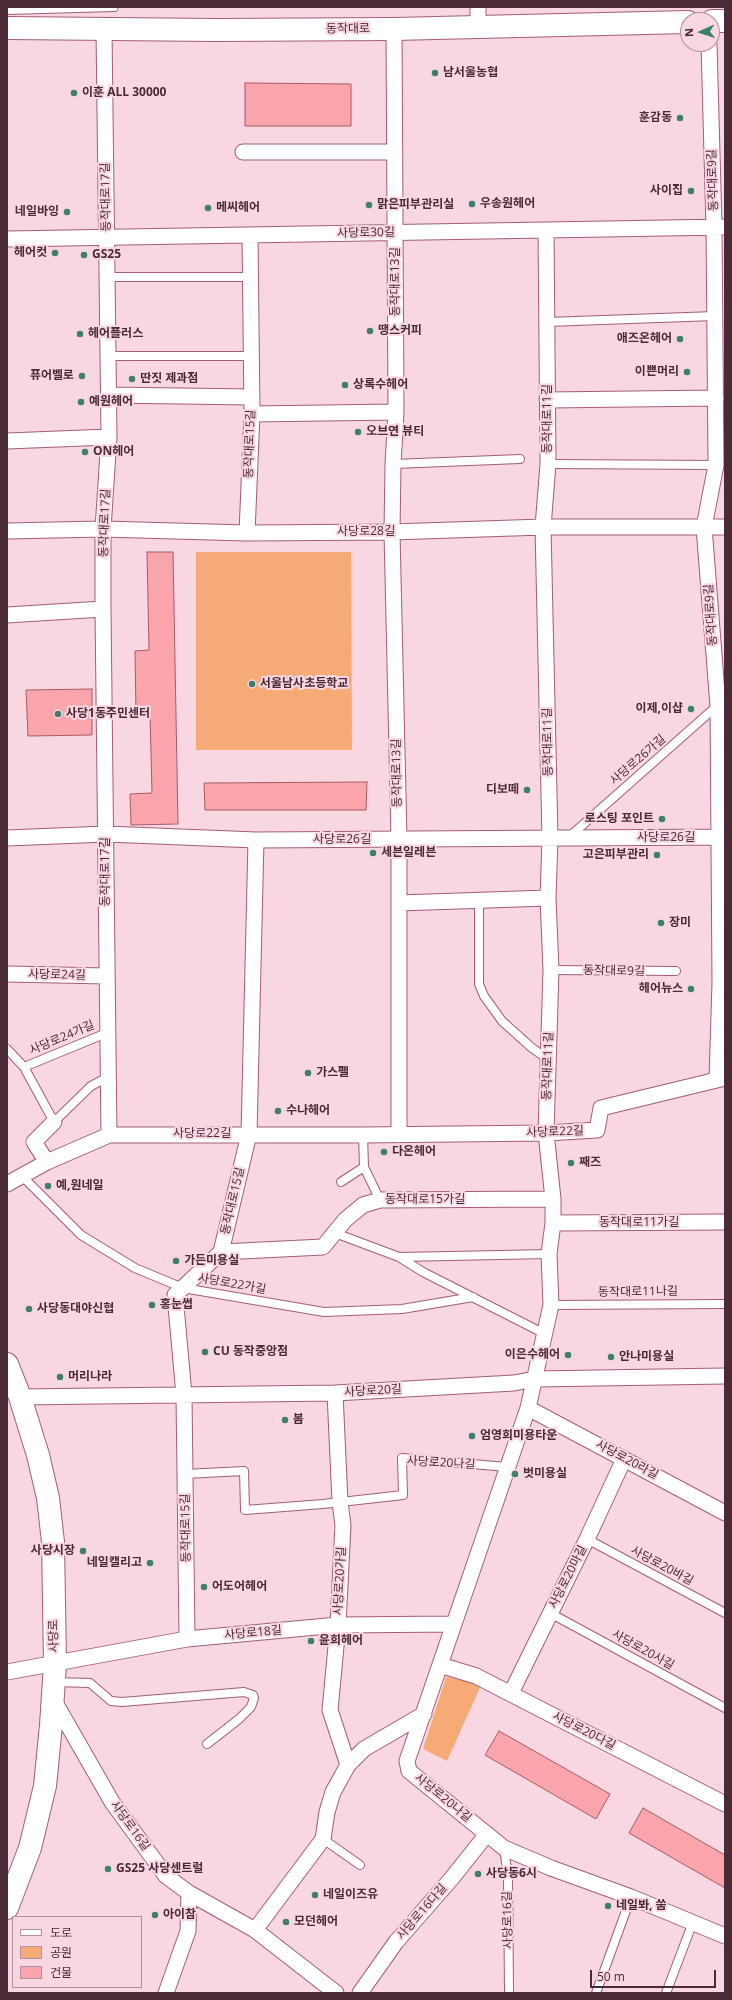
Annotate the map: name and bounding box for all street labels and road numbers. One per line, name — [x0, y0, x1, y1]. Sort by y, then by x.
street label: 동작대로 — [326, 21, 370, 37]
street label: 동작대로9길 — [705, 149, 721, 211]
street label: 동작대로17길 — [98, 162, 114, 232]
street label: 사당로30길 — [337, 225, 395, 241]
street label: 동작대로13길 — [389, 248, 403, 316]
street label: 동작대로11길 — [541, 385, 555, 453]
street label: 동작대로15길 — [242, 409, 258, 479]
street label: 동작대로17길 — [97, 488, 113, 558]
street label: 사당로28길 — [337, 525, 395, 539]
street label: 동작대로9길 — [702, 584, 720, 646]
street label: 동작대로11길 — [540, 707, 556, 777]
street label: 사당로26가길 — [607, 732, 669, 788]
street label: 동작대로13길 — [389, 738, 405, 808]
street label: 사당로26길 — [637, 831, 695, 845]
street label: 사당로26길 — [313, 833, 371, 847]
street label: 동작대로17길 — [99, 838, 113, 906]
street label: 동작대로9길 — [583, 963, 645, 979]
street label: 사당로24길 — [28, 967, 86, 983]
street label: 사당로24가길 — [27, 1018, 97, 1058]
street label: 동작대로11길 — [540, 1031, 556, 1101]
street label: 사당로22길 — [526, 1124, 584, 1140]
street label: 사당로22길 — [173, 1127, 231, 1141]
street label: 동작대로15길 — [218, 1166, 248, 1236]
street label: 동작대로15가길 — [385, 1193, 465, 1207]
street label: 동작대로11가길 — [599, 1216, 679, 1230]
street label: 사당로22가길 — [197, 1271, 267, 1297]
street label: 동작대로11나길 — [598, 1284, 678, 1300]
street label: 사당로20길 — [344, 1382, 402, 1400]
street label: 사당로20라길 — [593, 1437, 661, 1483]
street label: 사당로20나길 — [406, 1454, 476, 1472]
street label: 동작대로15길 — [178, 1493, 194, 1563]
street label: 사당로20마길 — [546, 1543, 590, 1611]
street label: 사당로20바길 — [628, 1543, 696, 1589]
street label: 사당로20가길 — [331, 1546, 349, 1616]
street label: 사당로 — [47, 1619, 61, 1653]
street label: 사당로18길 — [224, 1623, 282, 1643]
street label: 사당로20사길 — [609, 1627, 677, 1673]
street label: 사당로20다길 — [550, 1709, 618, 1753]
street label: 사당로20나길 — [412, 1771, 474, 1825]
street label: 사당로16길 — [107, 1798, 153, 1854]
street label: 사당로16다길 — [394, 1881, 450, 1943]
street label: 사당로16길 — [500, 1891, 516, 1949]

